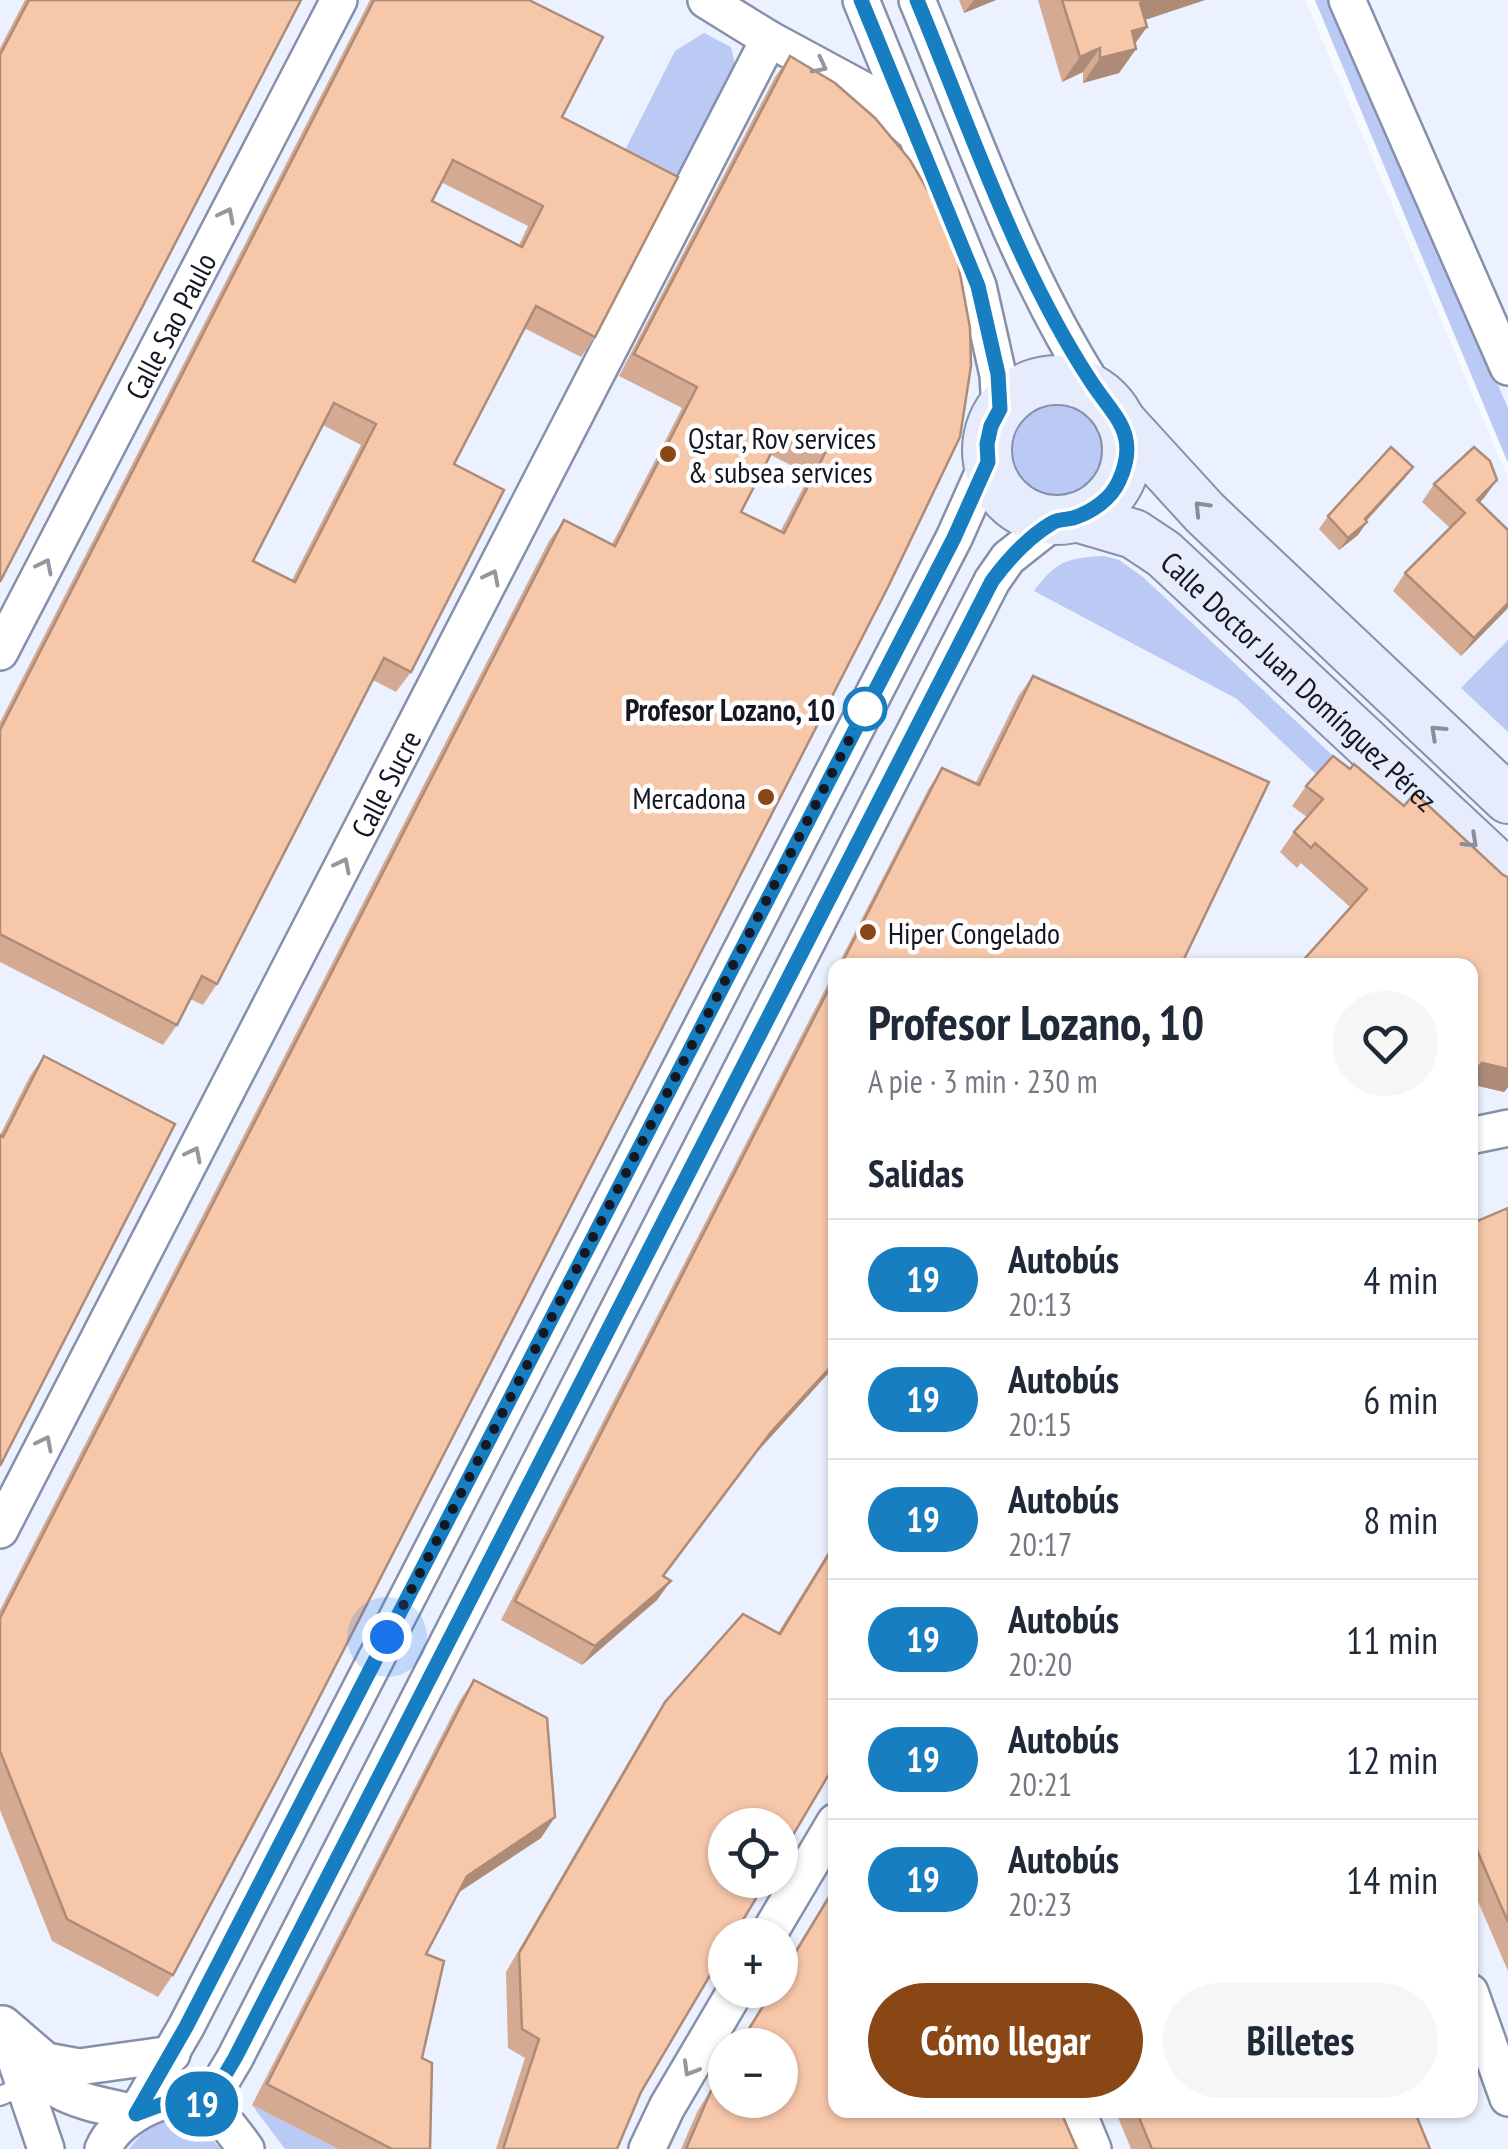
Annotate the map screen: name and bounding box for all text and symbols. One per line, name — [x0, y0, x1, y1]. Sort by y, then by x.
one-way arrow — [810, 54, 828, 73]
one-way arrow — [215, 208, 234, 226]
street label: Calle Sao Paulo — [116, 246, 224, 405]
place label: Qstar, Rov services & subsea services — [688, 418, 876, 491]
marker: Qstar, Rov services & subsea services — [657, 443, 679, 465]
one-way arrow — [1195, 502, 1213, 520]
street label: Calle Doctor Juan Domínguez Pérez — [1153, 542, 1446, 819]
one-way arrow — [33, 558, 52, 576]
one-way arrow — [480, 569, 499, 587]
marker: Profesor Lozano, 10 — [844, 688, 886, 730]
place label: Profesor Lozano, 10 — [625, 690, 835, 729]
street label: Calle Sucre — [341, 723, 429, 844]
one-way arrow — [1430, 726, 1449, 744]
place label: Mercadona — [632, 778, 746, 817]
marker: Mercadona — [755, 786, 777, 808]
one-way arrow — [1459, 829, 1478, 847]
one-way arrow — [331, 858, 350, 876]
place label: Hiper Congelado — [888, 913, 1060, 952]
marker: Hiper Congelado — [857, 921, 879, 943]
text: Profesor Lozano, 10 — [868, 991, 1204, 1053]
button: heart — [1333, 991, 1438, 1096]
text: A pie · 3 min · 230 m — [868, 1060, 1098, 1102]
one-way arrow — [182, 1147, 201, 1165]
text: Salidas — [868, 1148, 964, 1197]
text: Autobús — [1008, 1234, 1119, 1283]
text: 4 min — [1363, 1255, 1438, 1304]
text: 19 — [906, 1256, 940, 1302]
text: 20:13 — [1008, 1283, 1072, 1325]
text: Autobús — [1008, 1354, 1119, 1403]
text: 6 min — [1363, 1375, 1438, 1424]
text: 19 — [906, 1376, 940, 1422]
text: 20:15 — [1008, 1403, 1072, 1445]
one-way arrow — [33, 1435, 53, 1453]
text: Autobús — [1008, 1474, 1119, 1523]
text: 8 min — [1363, 1495, 1438, 1544]
text: 19 — [906, 1496, 940, 1542]
text: 20:17 — [1008, 1523, 1072, 1565]
text: Autobús — [1008, 1594, 1119, 1643]
your location — [362, 1612, 412, 1662]
text: 11 min — [1346, 1615, 1438, 1664]
text: 19 — [906, 1616, 940, 1662]
text: 20:20 — [1008, 1643, 1072, 1685]
text: Autobús — [1008, 1714, 1119, 1763]
text: 12 min — [1346, 1735, 1438, 1784]
text: 19 — [906, 1736, 940, 1782]
text: 20:21 — [1008, 1763, 1072, 1805]
map controls — [708, 1808, 798, 2118]
button: locate — [708, 1808, 798, 1898]
text: Autobús — [1008, 1834, 1119, 1883]
text: 14 min — [1346, 1855, 1438, 1904]
text: 19 — [906, 1856, 940, 1902]
text: 20:23 — [1008, 1883, 1072, 1925]
button: + — [708, 1918, 798, 2008]
button: Cómo llegar — [868, 1983, 1143, 2098]
button: Billetes — [1163, 1983, 1438, 2098]
button: − — [708, 2028, 798, 2118]
one-way arrow — [683, 2058, 702, 2076]
line badge: 19 — [157, 2072, 247, 2136]
text: 19 — [185, 2081, 219, 2127]

